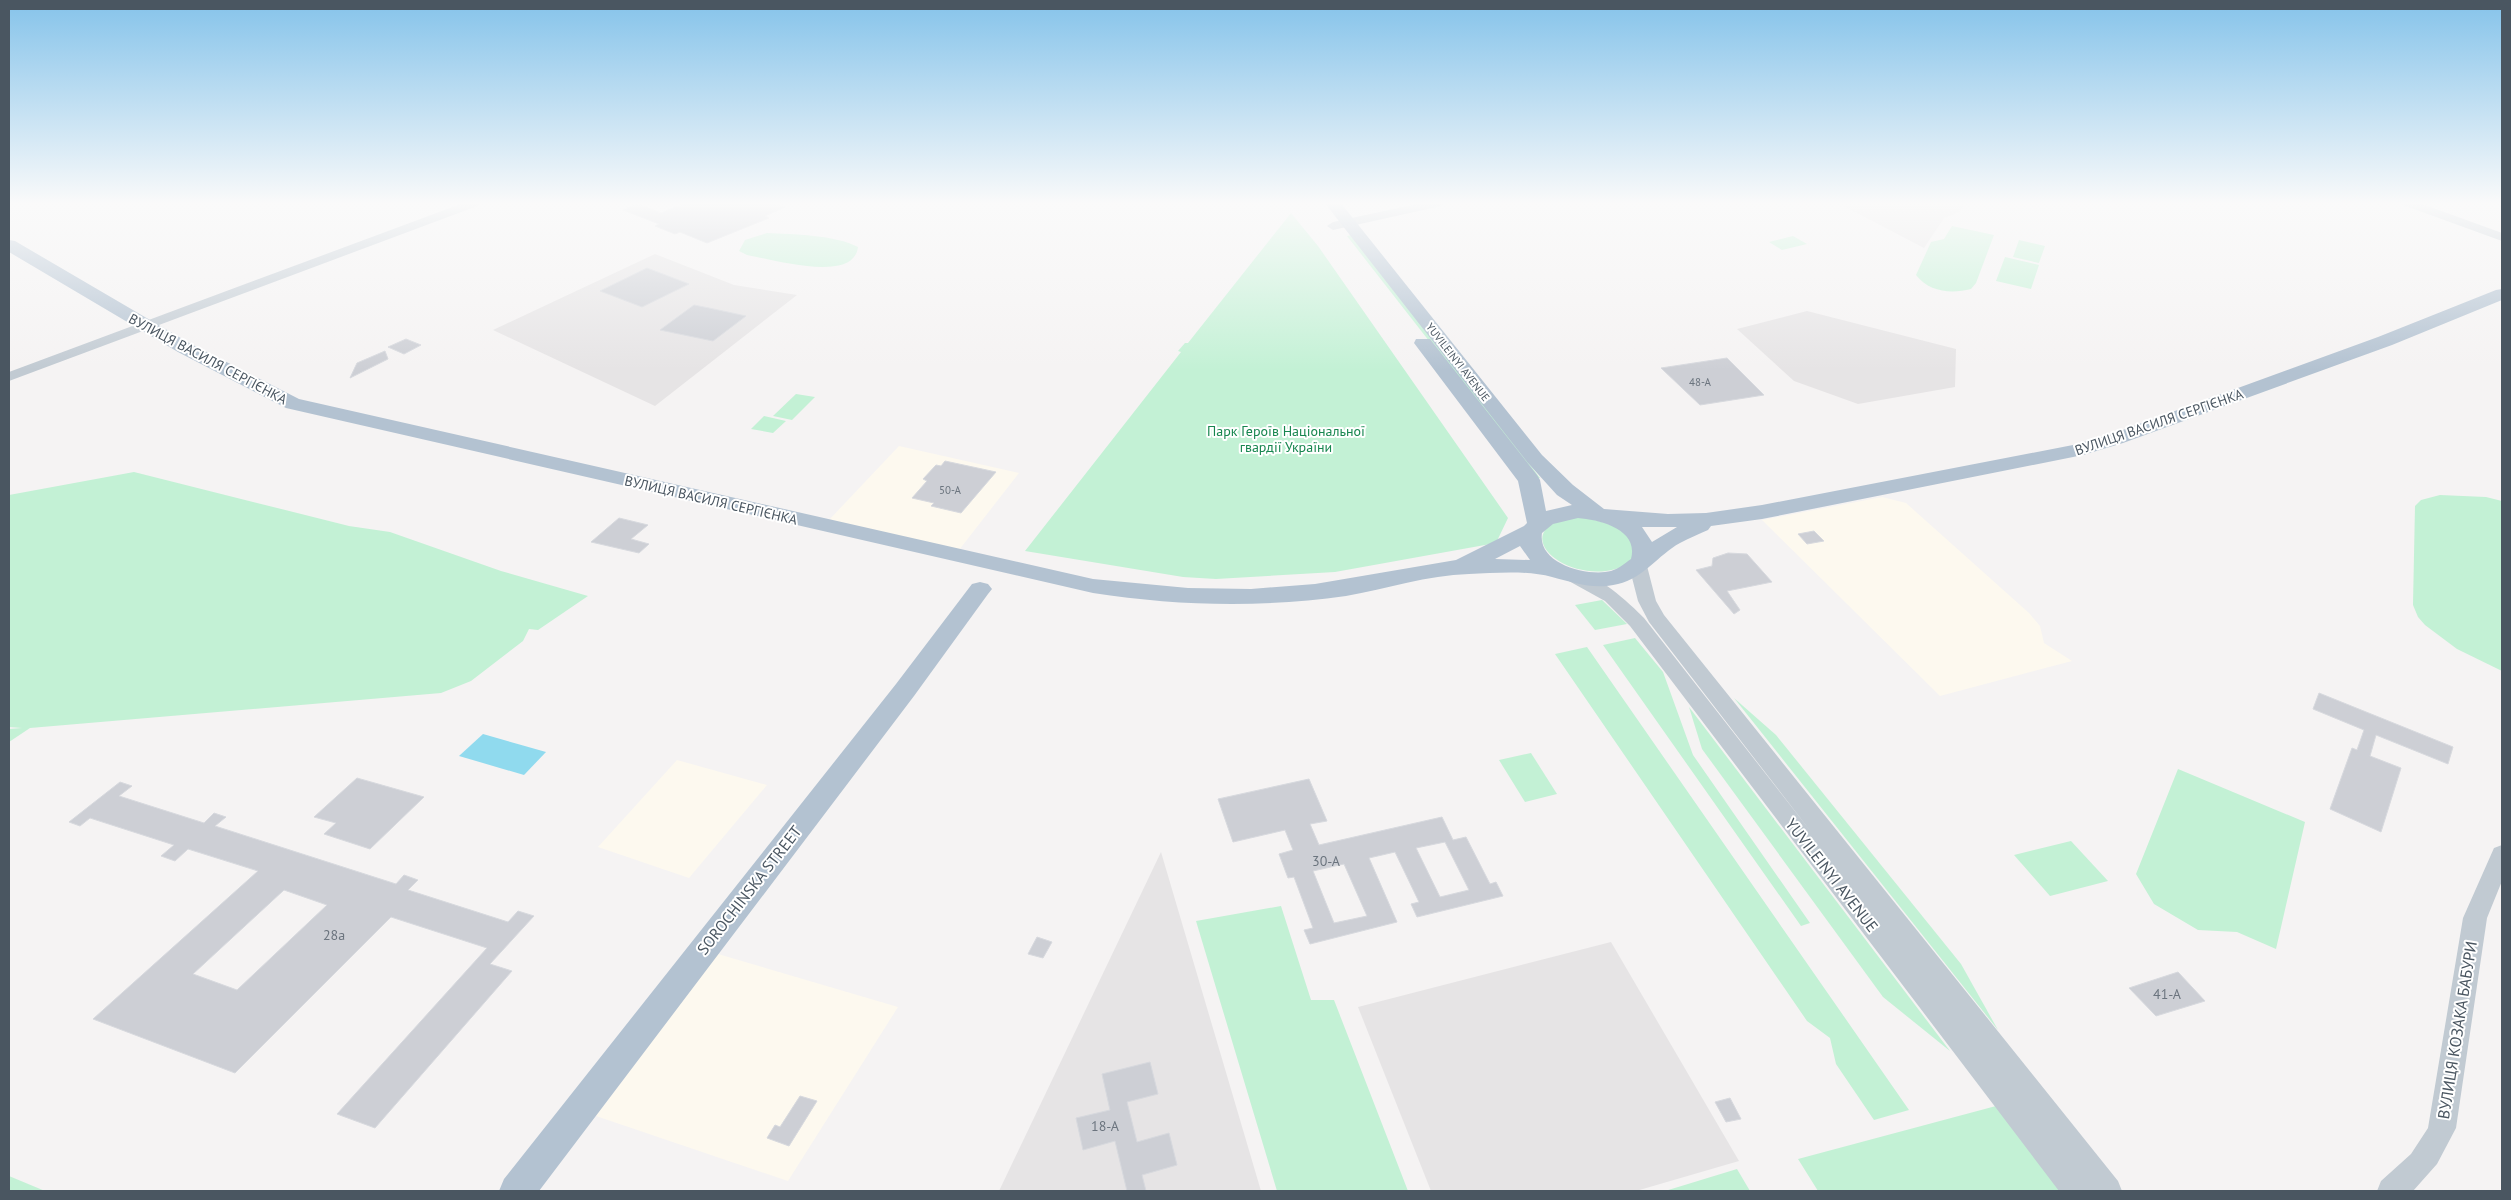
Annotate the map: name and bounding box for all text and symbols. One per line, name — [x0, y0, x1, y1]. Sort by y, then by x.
street label: ВУЛИЦЯ ВАСИЛЯ СЕРГІЄНКА — [126, 310, 291, 409]
street label: YUVILEINYI AVENUE — [1423, 320, 1493, 404]
house number: 48-А — [1689, 375, 1712, 389]
street label: ВУЛИЦЯ ВАСИЛЯ СЕРГІЄНКА — [2072, 384, 2246, 459]
park label: Парк Героїв Національної гвардії України — [1207, 422, 1365, 456]
street label: ВУЛИЦЯ ВАСИЛЯ СЕРГІЄНКА — [623, 471, 800, 529]
house number: 50-А — [939, 483, 962, 497]
street label: YUVILEINYI AVENUE — [1781, 814, 1883, 936]
street label: SOROCHINSKA STREET — [692, 821, 806, 958]
house number: 30-А — [1312, 852, 1341, 870]
house number: 28а — [323, 926, 345, 944]
street label: ВУЛИЦЯ КОЗАКА БАБУРИ — [2433, 940, 2481, 1120]
house number: 41-А — [2153, 985, 2182, 1003]
house number: 18-А — [1091, 1117, 1120, 1135]

